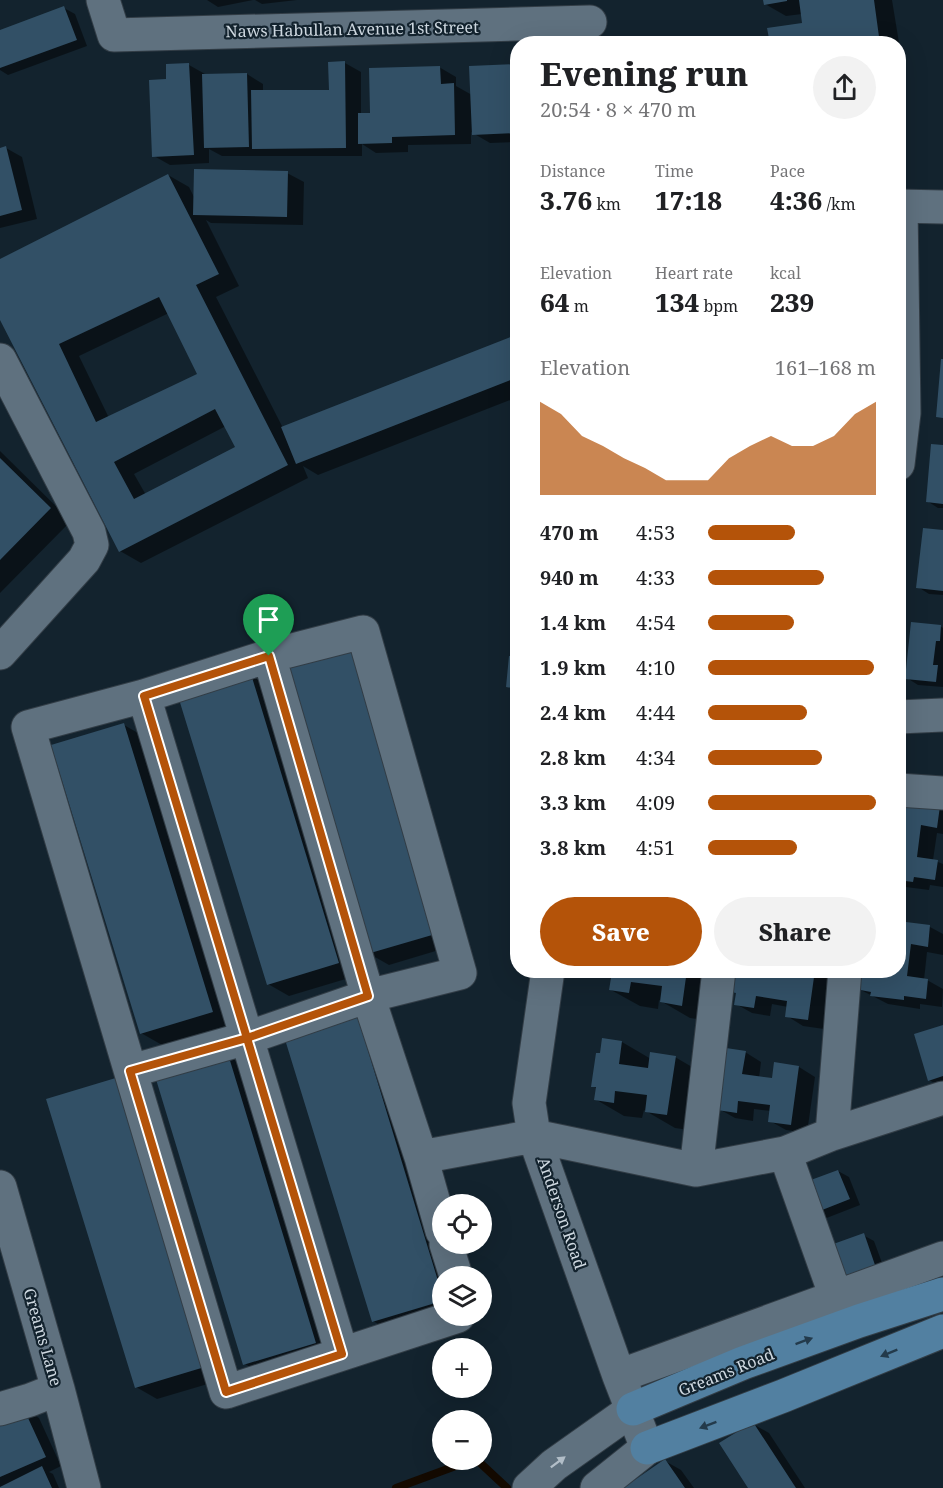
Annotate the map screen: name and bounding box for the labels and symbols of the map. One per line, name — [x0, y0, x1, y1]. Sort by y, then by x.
street label: Naws Habullan Avenue 1st Street — [225, 16, 479, 42]
pin — [243, 594, 294, 656]
street label: Anderson Road — [533, 1154, 592, 1272]
street label: Greams Lane — [19, 1285, 67, 1389]
one-way arrow — [795, 1336, 813, 1345]
street label: Greams Road — [675, 1343, 777, 1401]
one-way arrow — [880, 1349, 898, 1358]
one-way arrow — [698, 1420, 716, 1430]
one-way arrow — [550, 1456, 566, 1468]

